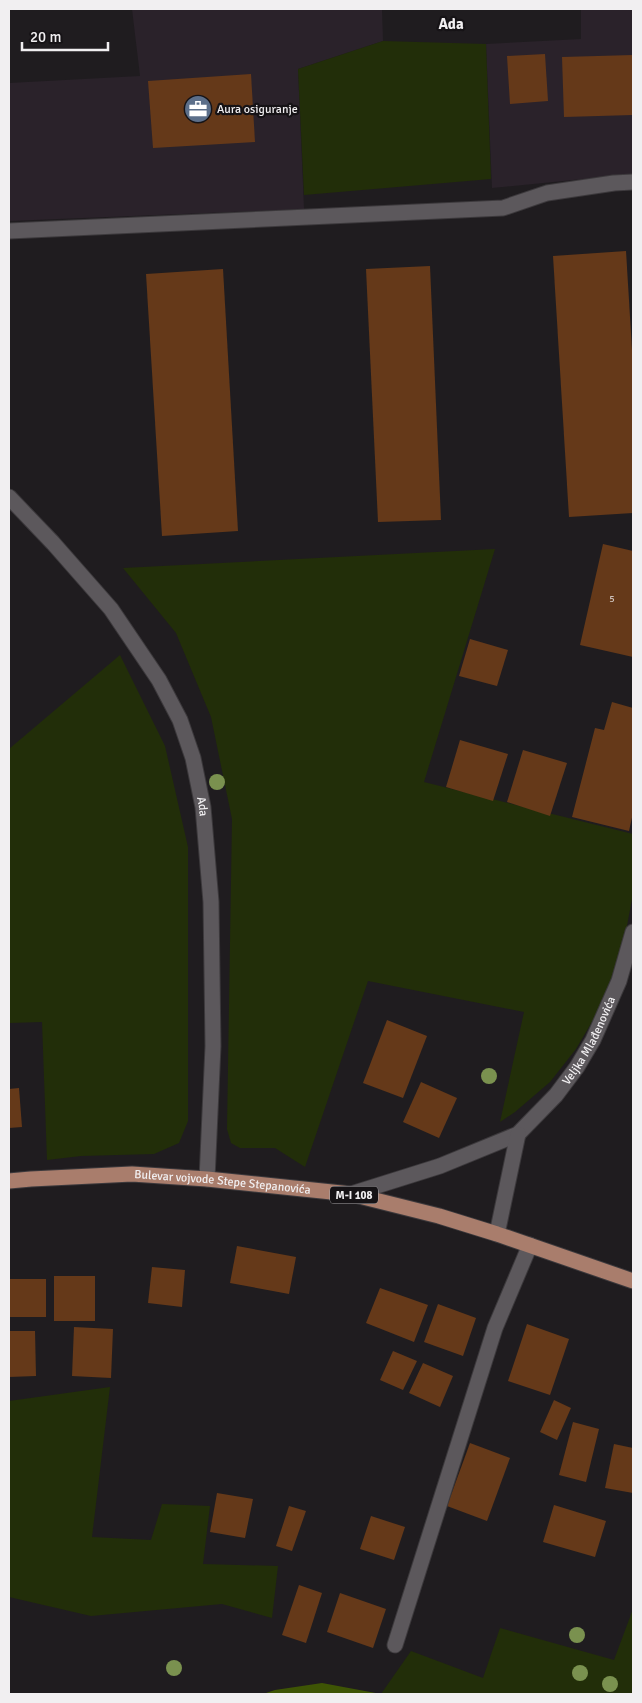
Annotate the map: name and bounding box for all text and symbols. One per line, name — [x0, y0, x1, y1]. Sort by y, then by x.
district label: Ada — [438, 15, 464, 33]
scale bar — [22, 20, 109, 52]
text: 20 m — [30, 28, 61, 46]
office icon: Aura osiguranje — [183, 94, 213, 124]
place label: Aura osiguranje — [217, 102, 298, 117]
house number: 5 — [609, 593, 615, 605]
street label: Ada — [193, 795, 211, 817]
street label: Veljka Mlađenovića — [559, 994, 619, 1088]
street label: Bulevar vojvode Stepe Stepanovića — [134, 1167, 311, 1198]
road number: M-I 108 — [330, 1186, 378, 1204]

